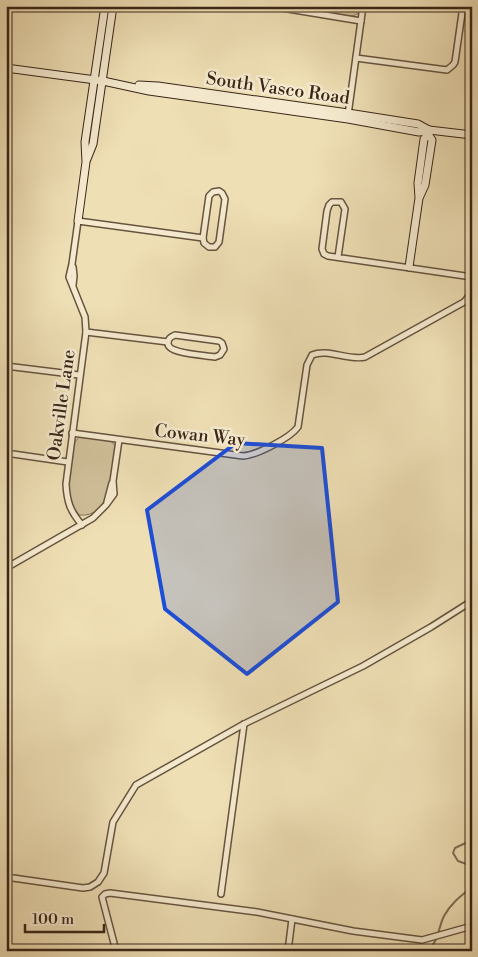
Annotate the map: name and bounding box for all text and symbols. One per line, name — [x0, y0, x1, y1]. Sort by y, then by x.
street label: South Vasco Road — [205, 67, 352, 110]
street label: Oakville Lane — [42, 348, 81, 462]
street label: Cowan Way — [153, 419, 247, 452]
scale bar — [25, 902, 104, 934]
text: 100 m — [32, 910, 74, 929]

